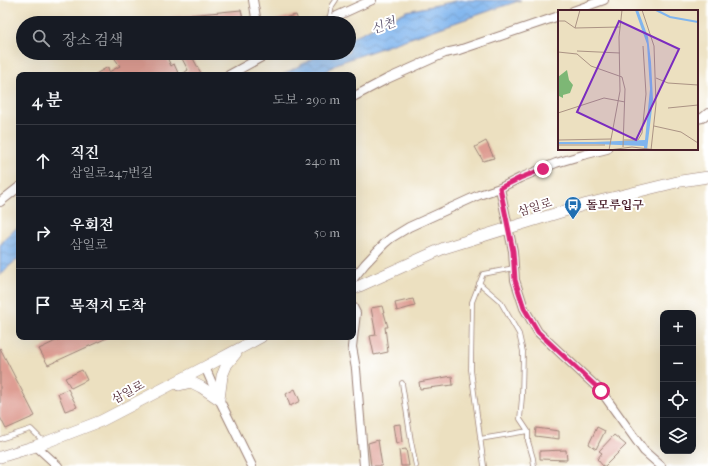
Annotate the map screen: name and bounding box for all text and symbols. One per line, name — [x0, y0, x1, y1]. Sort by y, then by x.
inset map — [558, 10, 698, 150]
water label: 신천 — [369, 14, 399, 37]
search box — [16, 16, 356, 60]
icon: search — [30, 27, 52, 49]
text: 장소 검색 — [62, 31, 123, 49]
text: 4 분 — [32, 90, 62, 110]
text: 도보 · 290 m — [272, 92, 340, 107]
text: 직진 — [70, 144, 99, 162]
icon: ahead — [32, 150, 54, 172]
text: 240 m — [305, 153, 340, 168]
route end — [534, 160, 552, 178]
text: 삼일로247번길 — [70, 165, 153, 180]
street label: 삼일로 — [516, 195, 554, 219]
bus stop icon: 돌모루입구 — [563, 195, 583, 220]
place label: 돌모루입구 — [586, 198, 644, 212]
text: 우회전 — [70, 216, 113, 234]
icon: right — [32, 222, 54, 244]
text: 50 m — [314, 225, 340, 240]
text: 삼일로 — [70, 237, 108, 252]
icon: arrive — [32, 294, 54, 316]
text: 목적지 도착 — [70, 297, 146, 315]
map controls — [660, 310, 696, 454]
button: + — [660, 310, 696, 346]
button: − — [660, 346, 696, 382]
street label: 삼일로 — [109, 377, 147, 406]
route start — [592, 382, 610, 400]
button: locate — [660, 382, 696, 418]
button: layers — [660, 418, 696, 454]

